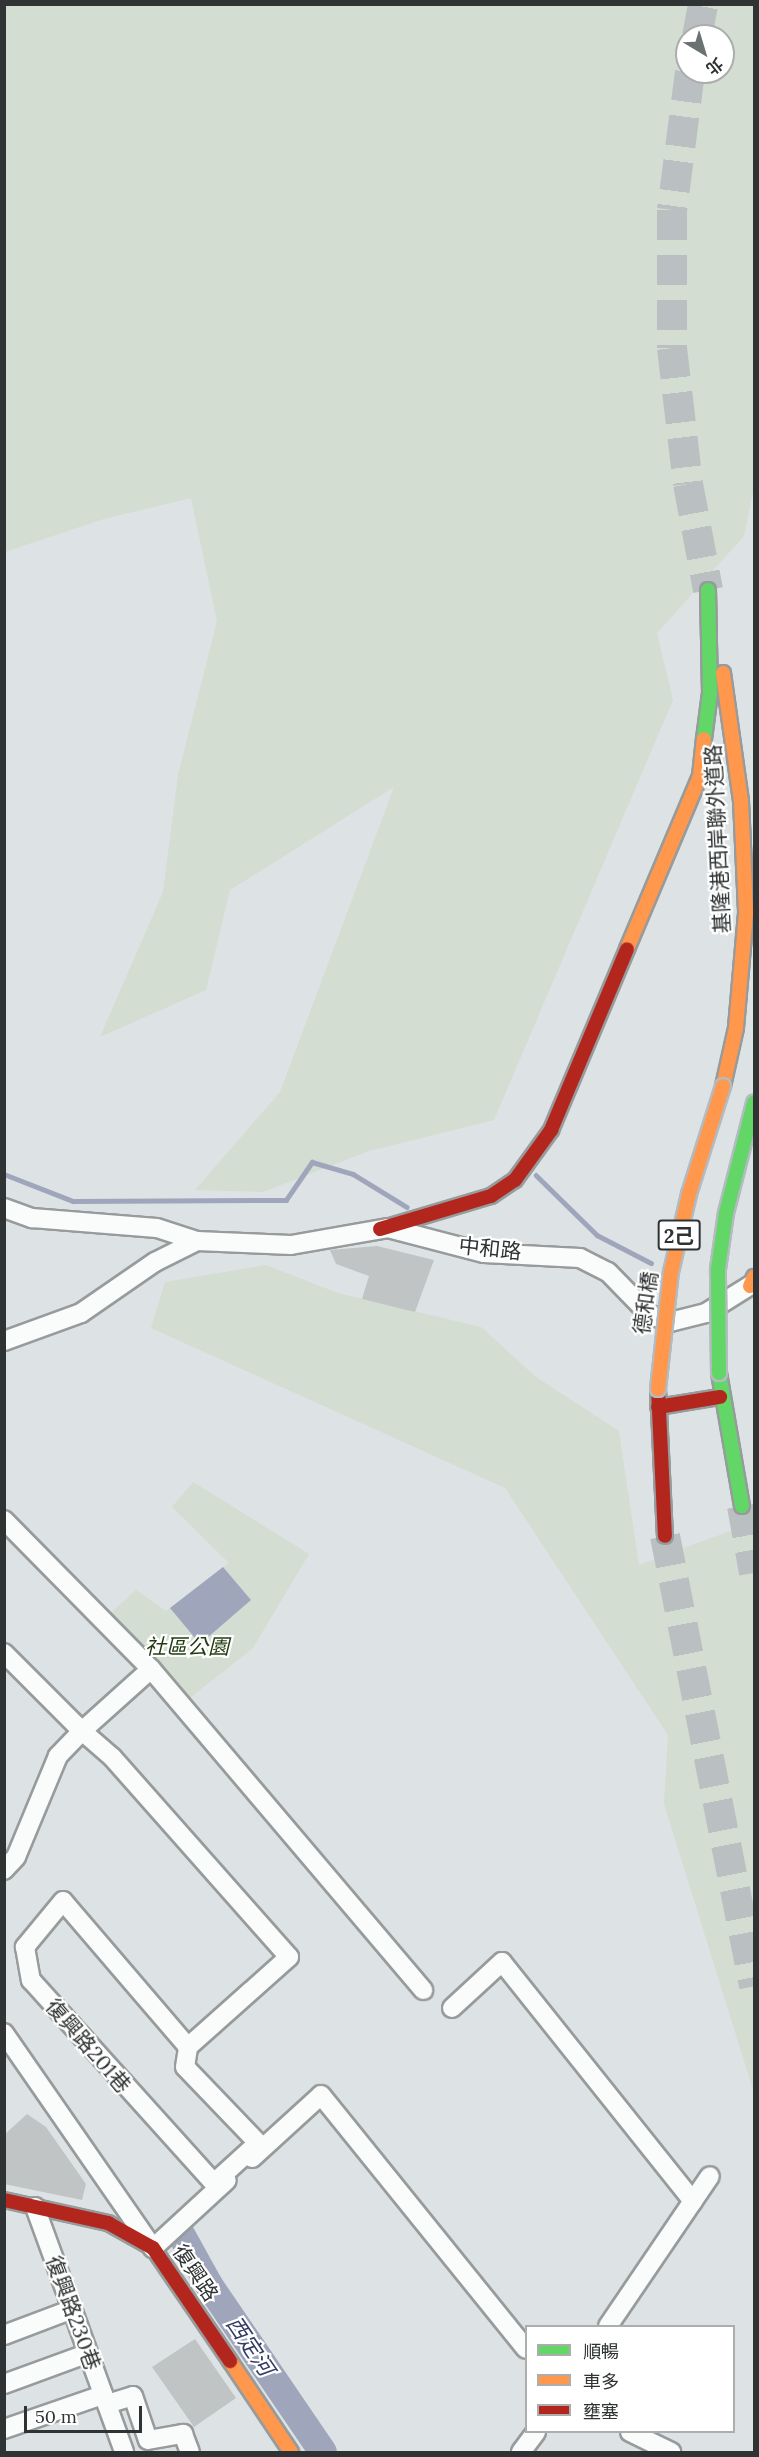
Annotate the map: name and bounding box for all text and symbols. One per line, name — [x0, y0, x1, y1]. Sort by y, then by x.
north arrow — [675, 24, 735, 84]
text: 北 — [702, 54, 727, 79]
street label: 基隆港西岸聯外道路 — [700, 744, 736, 934]
road number: 2己 — [656, 1218, 702, 1252]
street label: 中和路 — [457, 1233, 523, 1265]
street label: 德和橋 — [629, 1270, 663, 1336]
park label: 社區公園 — [145, 1634, 229, 1660]
street label: 復興路201巷 — [40, 1994, 136, 2098]
street label: 復興路 — [167, 2240, 223, 2306]
street label: 復興路230巷 — [41, 2252, 105, 2374]
water label: 西定河 — [221, 2311, 279, 2381]
legend — [525, 2325, 735, 2433]
text: 順暢 — [583, 2340, 619, 2363]
text: 車多 — [583, 2370, 619, 2393]
scale bar — [27, 2394, 146, 2432]
text: 壅塞 — [583, 2400, 619, 2423]
text: 50 m — [35, 2405, 77, 2428]

